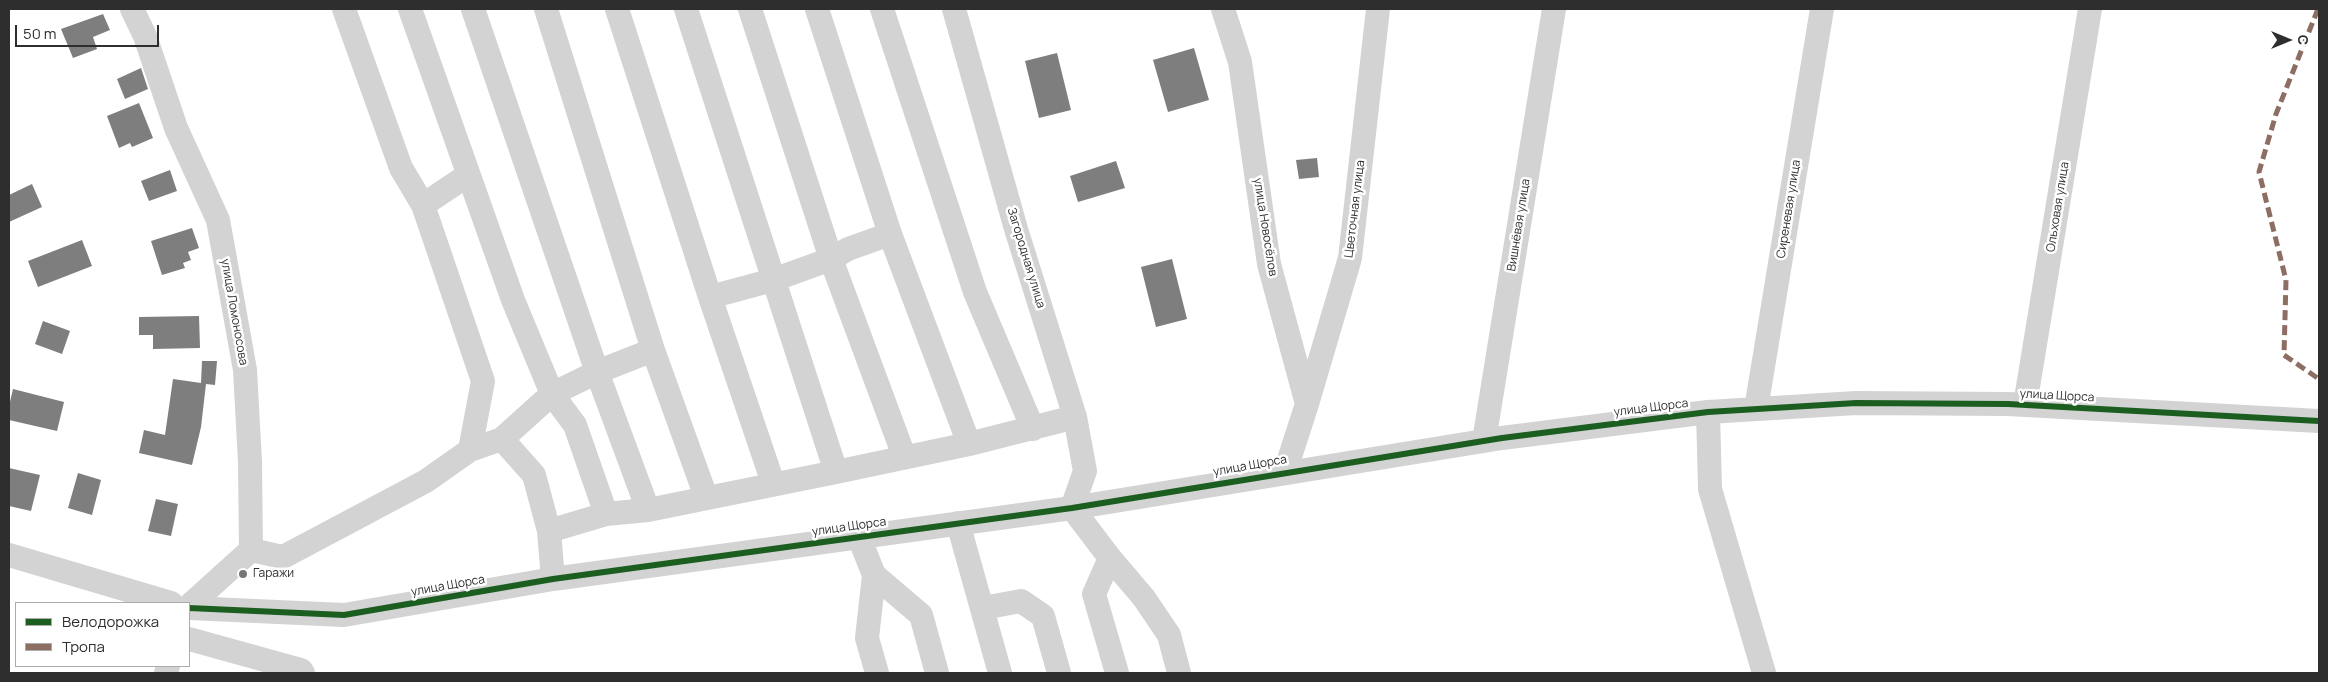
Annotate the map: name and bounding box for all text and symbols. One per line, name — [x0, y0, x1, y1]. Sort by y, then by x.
scale bar — [18, 15, 161, 47]
north arrow — [2263, 15, 2313, 65]
text: 50 m — [23, 23, 57, 44]
text: С — [2294, 35, 2313, 45]
street label: Цветочная улица — [1342, 159, 1368, 259]
street label: Сиреневая улица — [1774, 159, 1804, 259]
street label: Ольховая улица — [2044, 161, 2072, 253]
street label: улица Новосёлов — [1250, 177, 1280, 277]
street label: Вишнёвая улица — [1505, 178, 1533, 272]
street label: Загородная улица — [1004, 206, 1048, 310]
street label: улица Ломоносова — [218, 258, 250, 366]
street label: улица Щорса — [2019, 387, 2095, 405]
street label: улица Щорса — [1613, 396, 1689, 420]
street label: улица Щорса — [1212, 452, 1288, 480]
street label: улица Щорса — [811, 515, 887, 539]
place label: Гаражи — [253, 567, 294, 581]
marker: Гаражи — [237, 568, 249, 580]
street label: улица Щорса — [410, 572, 486, 600]
legend — [15, 602, 190, 667]
text: Велодорожка — [62, 611, 159, 632]
text: Тропа — [62, 636, 105, 657]

